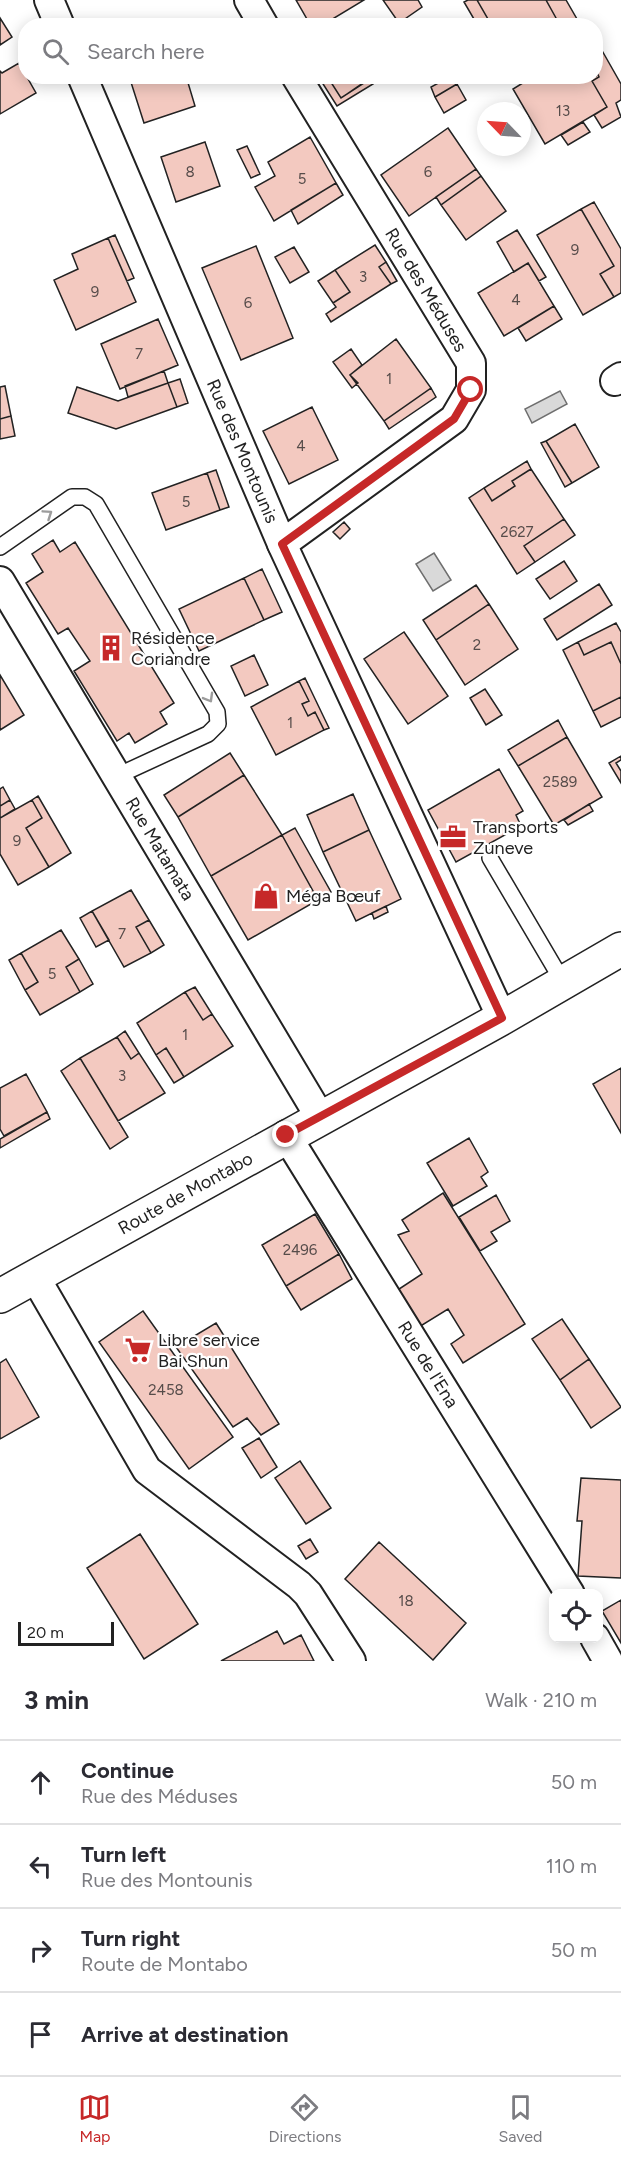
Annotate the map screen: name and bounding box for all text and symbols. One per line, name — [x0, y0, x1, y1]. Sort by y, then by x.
search box — [18, 18, 603, 84]
icon: search — [39, 35, 72, 68]
text: Search here — [87, 38, 205, 65]
north arrow — [477, 102, 531, 156]
house number: 13 — [556, 102, 570, 120]
house number: 8 — [185, 163, 195, 181]
house number: 6 — [424, 163, 433, 181]
house number: 5 — [298, 170, 306, 188]
street label: Rue des Méduses — [380, 224, 472, 356]
house number: 9 — [571, 241, 579, 259]
house number: 3 — [359, 268, 367, 286]
house number: 9 — [91, 283, 99, 301]
house number: 4 — [511, 291, 521, 309]
house number: 6 — [244, 294, 253, 312]
house number: 7 — [135, 345, 143, 363]
house number: 1 — [386, 370, 392, 388]
street label: Rue des Montounis — [202, 376, 283, 527]
route start — [457, 376, 483, 402]
house number: 4 — [296, 437, 306, 455]
house number: 5 — [182, 493, 190, 511]
one-way arrow — [42, 510, 53, 521]
house number: 2627 — [500, 523, 534, 541]
place label: Résidence Coriandre — [131, 627, 215, 670]
building icon: Résidence Coriandre — [96, 633, 126, 663]
house number: 2 — [473, 636, 481, 654]
one-way arrow — [201, 692, 213, 702]
house number: 1 — [287, 714, 293, 732]
house number: 2589 — [543, 773, 577, 791]
street label: Rue Matamata — [121, 793, 199, 905]
place label: Transports Zuneve — [473, 816, 558, 859]
office icon: Transports Zuneve — [438, 822, 468, 852]
house number: 9 — [13, 832, 21, 850]
shop icon: Méga Bœuf — [251, 881, 281, 911]
place label: Méga Bœuf — [286, 885, 381, 907]
house number: 7 — [118, 925, 126, 943]
house number: 5 — [48, 965, 56, 983]
house number: 1 — [182, 1026, 188, 1044]
house number: 3 — [118, 1067, 126, 1085]
route end — [272, 1121, 298, 1147]
street label: Route de Montabo — [114, 1147, 257, 1239]
house number: 2496 — [283, 1241, 318, 1259]
street label: Rue de l'Ena — [393, 1317, 463, 1412]
place label: Libre service Bai Shun — [158, 1329, 260, 1372]
supermarket icon: Libre service Bai Shun — [123, 1335, 153, 1365]
house number: 2458 — [148, 1381, 184, 1399]
map controls — [549, 1589, 603, 1643]
button: locate — [549, 1589, 603, 1643]
house number: 18 — [398, 1592, 414, 1610]
scale bar — [18, 1619, 114, 1646]
text: 20 m — [27, 1623, 64, 1642]
text: 3 min — [24, 1684, 89, 1716]
text: Walk · 210 m — [485, 1688, 597, 1712]
text: Continue — [81, 1757, 174, 1784]
icon: ahead — [24, 1766, 57, 1799]
text: 50 m — [551, 1770, 597, 1794]
text: Rue des Méduses — [81, 1784, 238, 1808]
text: Turn left — [81, 1841, 167, 1868]
icon: left — [24, 1850, 57, 1883]
text: 110 m — [546, 1854, 597, 1878]
text: Rue des Montounis — [81, 1868, 253, 1892]
text: Turn right — [81, 1925, 180, 1952]
icon: right — [24, 1934, 57, 1967]
text: 50 m — [551, 1938, 597, 1962]
text: Route de Montabo — [81, 1952, 248, 1976]
icon: arrive — [24, 2018, 57, 2051]
text: Arrive at destination — [81, 2021, 289, 2048]
tab: Map — [78, 2091, 111, 2146]
tab: Directions — [268, 2091, 341, 2146]
tab: Saved — [498, 2091, 543, 2146]

